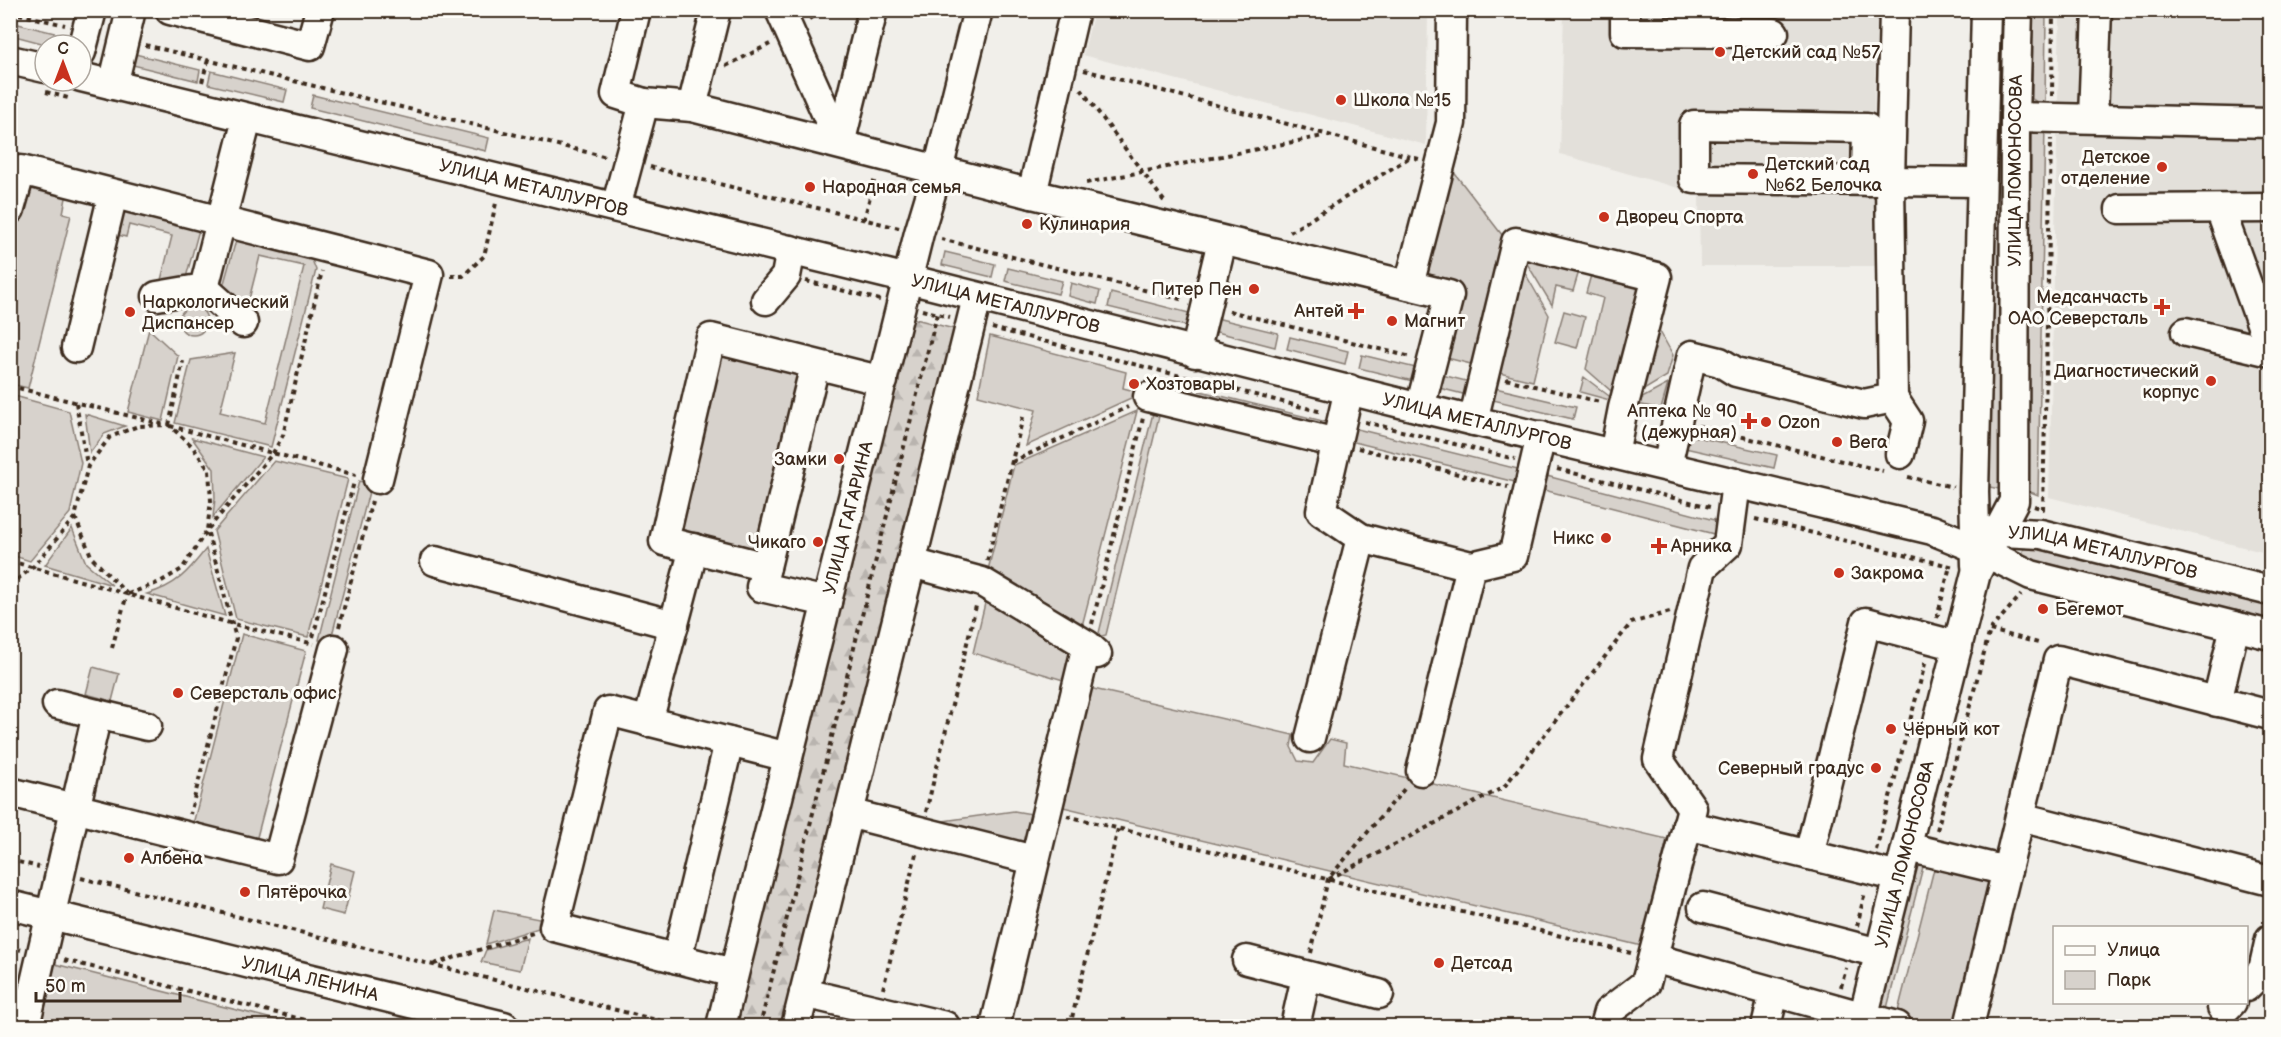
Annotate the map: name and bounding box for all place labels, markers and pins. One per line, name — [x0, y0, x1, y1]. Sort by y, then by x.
place label: Детский сад №57 — [1732, 42, 1880, 63]
marker: Детский сад №57 — [1713, 45, 1727, 59]
place label: Школа №15 — [1353, 90, 1451, 111]
marker: Школа №15 — [1334, 93, 1348, 107]
place label: Детское отделение — [2061, 147, 2150, 189]
place label: Детский сад №62 Белочка — [1765, 154, 1882, 196]
marker: Детское отделение — [2155, 160, 2169, 174]
marker: Детский сад №62 Белочка — [1746, 167, 1760, 181]
place label: Народная семья — [822, 177, 961, 198]
marker: Народная семья — [803, 180, 817, 194]
place label: Дворец Спорта — [1616, 207, 1744, 228]
marker: Дворец Спорта — [1597, 210, 1611, 224]
place label: Кулинария — [1039, 214, 1130, 235]
marker: Кулинария — [1020, 217, 1034, 231]
place label: Питер Пен — [1151, 279, 1242, 300]
marker: Питер Пен — [1247, 282, 1261, 296]
place label: Медсанчасть ОАО Северсталь — [2008, 287, 2148, 329]
place label: Наркологический Диспансер — [142, 292, 289, 334]
marker: Медсанчасть ОАО Северсталь — [2153, 298, 2171, 316]
place label: Антей — [1293, 301, 1344, 322]
marker: Антей — [1349, 304, 1363, 318]
marker: Наркологический Диспансер — [123, 305, 137, 319]
place label: Магнит — [1404, 311, 1466, 332]
marker: Магнит — [1385, 314, 1399, 328]
place label: Диагностический корпус — [2054, 361, 2199, 403]
place label: Хозтовары — [1146, 374, 1235, 395]
marker: Диагностический корпус — [2204, 374, 2218, 388]
marker: Хозтовары — [1127, 377, 1141, 391]
place label: Аптека № 90 (дежурная) — [1626, 401, 1737, 443]
place label: Ozon — [1778, 412, 1820, 433]
marker: Аптека № 90 (дежурная) — [1742, 414, 1756, 428]
marker: Ozon — [1759, 415, 1773, 429]
place label: Вега — [1849, 432, 1888, 453]
marker: Вега — [1830, 435, 1844, 449]
place label: Замки — [774, 449, 827, 470]
marker: Замки — [832, 452, 846, 466]
place label: Никс — [1552, 528, 1594, 549]
marker: Никс — [1599, 531, 1613, 545]
place label: Чикаго — [748, 532, 806, 553]
marker: Чикаго — [811, 535, 825, 549]
place label: Арника — [1670, 536, 1733, 557]
marker: Арника — [1652, 539, 1666, 553]
place label: Закрома — [1851, 563, 1924, 584]
marker: Закрома — [1832, 566, 1846, 580]
place label: Бегемот — [2055, 599, 2124, 620]
marker: Бегемот — [2036, 602, 2050, 616]
place label: Северсталь офис — [190, 683, 337, 704]
marker: Северсталь офис — [171, 686, 185, 700]
place label: Чёрный кот — [1903, 719, 2001, 740]
marker: Чёрный кот — [1884, 722, 1898, 736]
place label: Северный градус — [1718, 758, 1864, 779]
marker: Северный градус — [1869, 761, 1883, 775]
place label: Албена — [140, 848, 203, 869]
marker: Албена — [122, 851, 136, 865]
place label: Пятёрочка — [257, 882, 348, 903]
marker: Пятёрочка — [238, 885, 252, 899]
place label: Детсад — [1451, 953, 1512, 974]
marker: Детсад — [1432, 956, 1446, 970]

